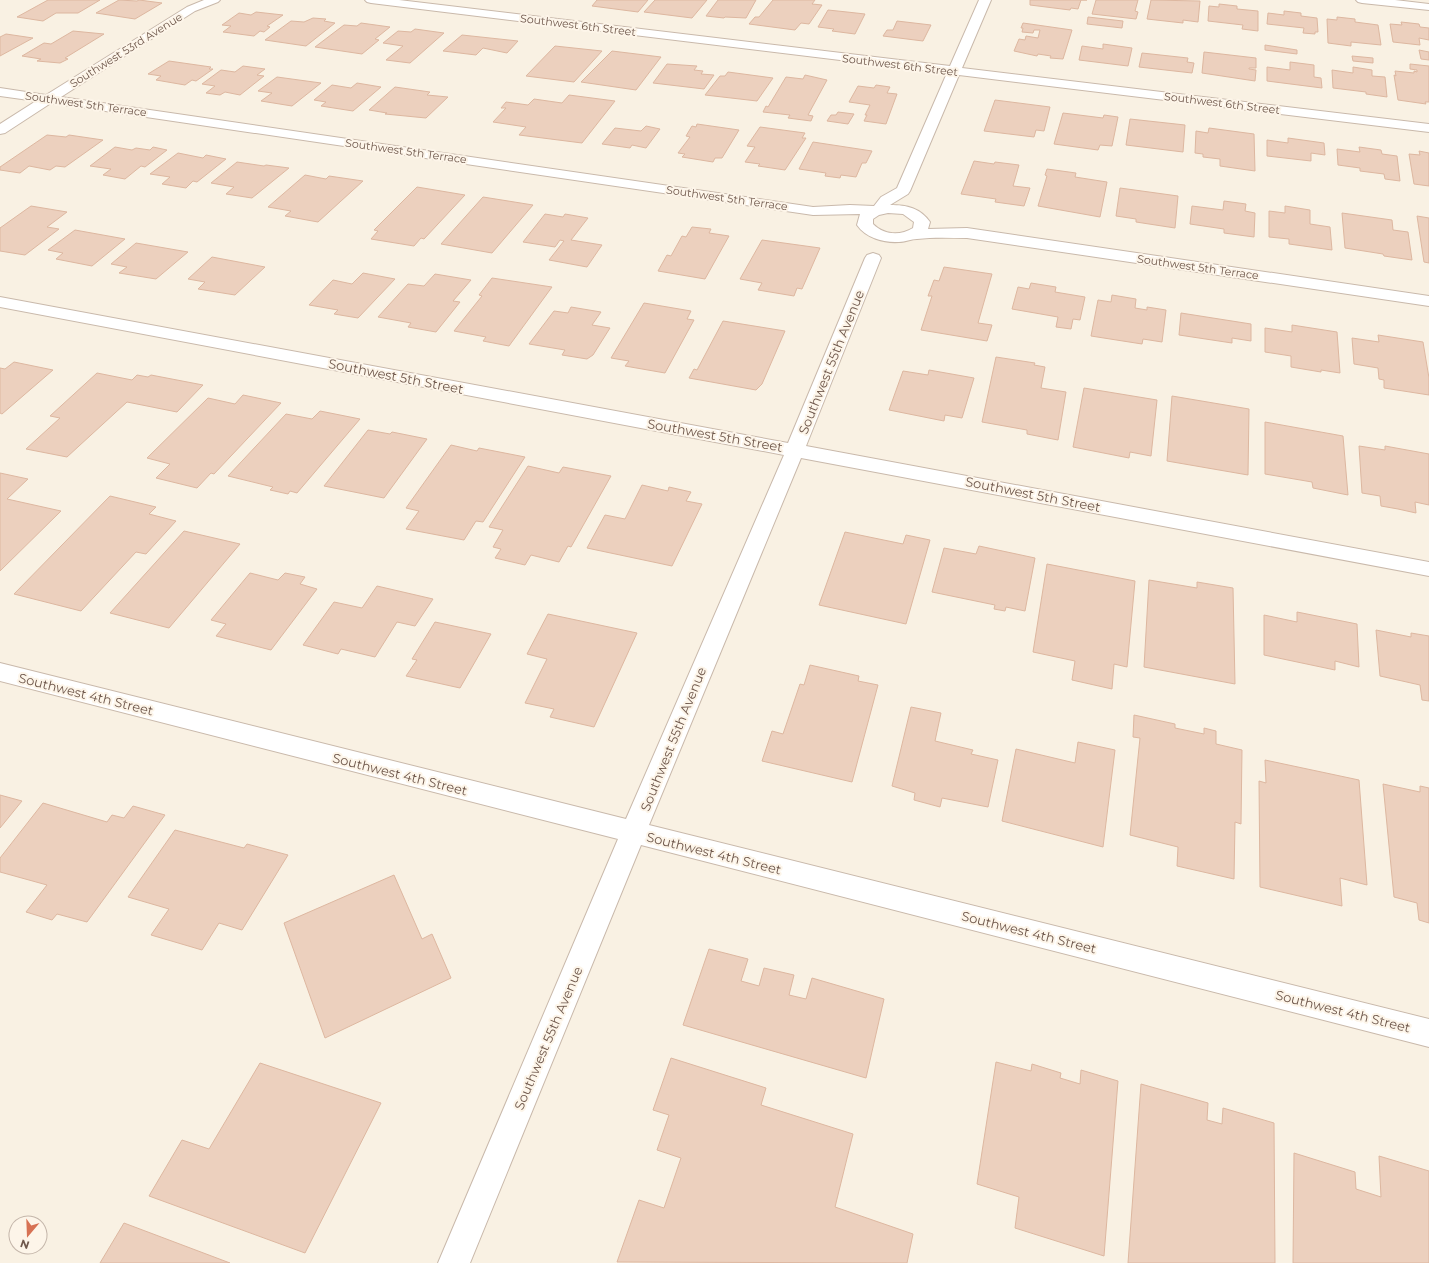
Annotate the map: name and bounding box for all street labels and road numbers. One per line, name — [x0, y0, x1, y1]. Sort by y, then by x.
street label: Southwest 53rd Avenue — [67, 9, 185, 90]
street label: Southwest 6th Street — [519, 11, 637, 39]
street label: Southwest 6th Street — [841, 51, 959, 79]
street label: Southwest 5th Terrace — [24, 89, 148, 120]
street label: Southwest 6th Street — [1163, 89, 1281, 117]
street label: Southwest 5th Terrace — [344, 136, 468, 167]
street label: Southwest 5th Terrace — [665, 183, 789, 214]
street label: Southwest 5th Terrace — [1136, 252, 1260, 283]
street label: Southwest 55th Avenue — [795, 287, 867, 436]
street label: Southwest 5th Street — [327, 355, 465, 397]
street label: Southwest 5th Street — [646, 415, 784, 455]
street label: Southwest 5th Street — [964, 473, 1102, 515]
street label: Southwest 55th Avenue — [637, 664, 709, 813]
street label: Southwest 4th Street — [17, 670, 155, 718]
street label: Southwest 4th Street — [331, 750, 469, 798]
street label: Southwest 4th Street — [645, 829, 783, 877]
street label: Southwest 4th Street — [960, 908, 1098, 956]
street label: Southwest 55th Avenue — [511, 964, 586, 1112]
street label: Southwest 4th Street — [1274, 987, 1412, 1035]

